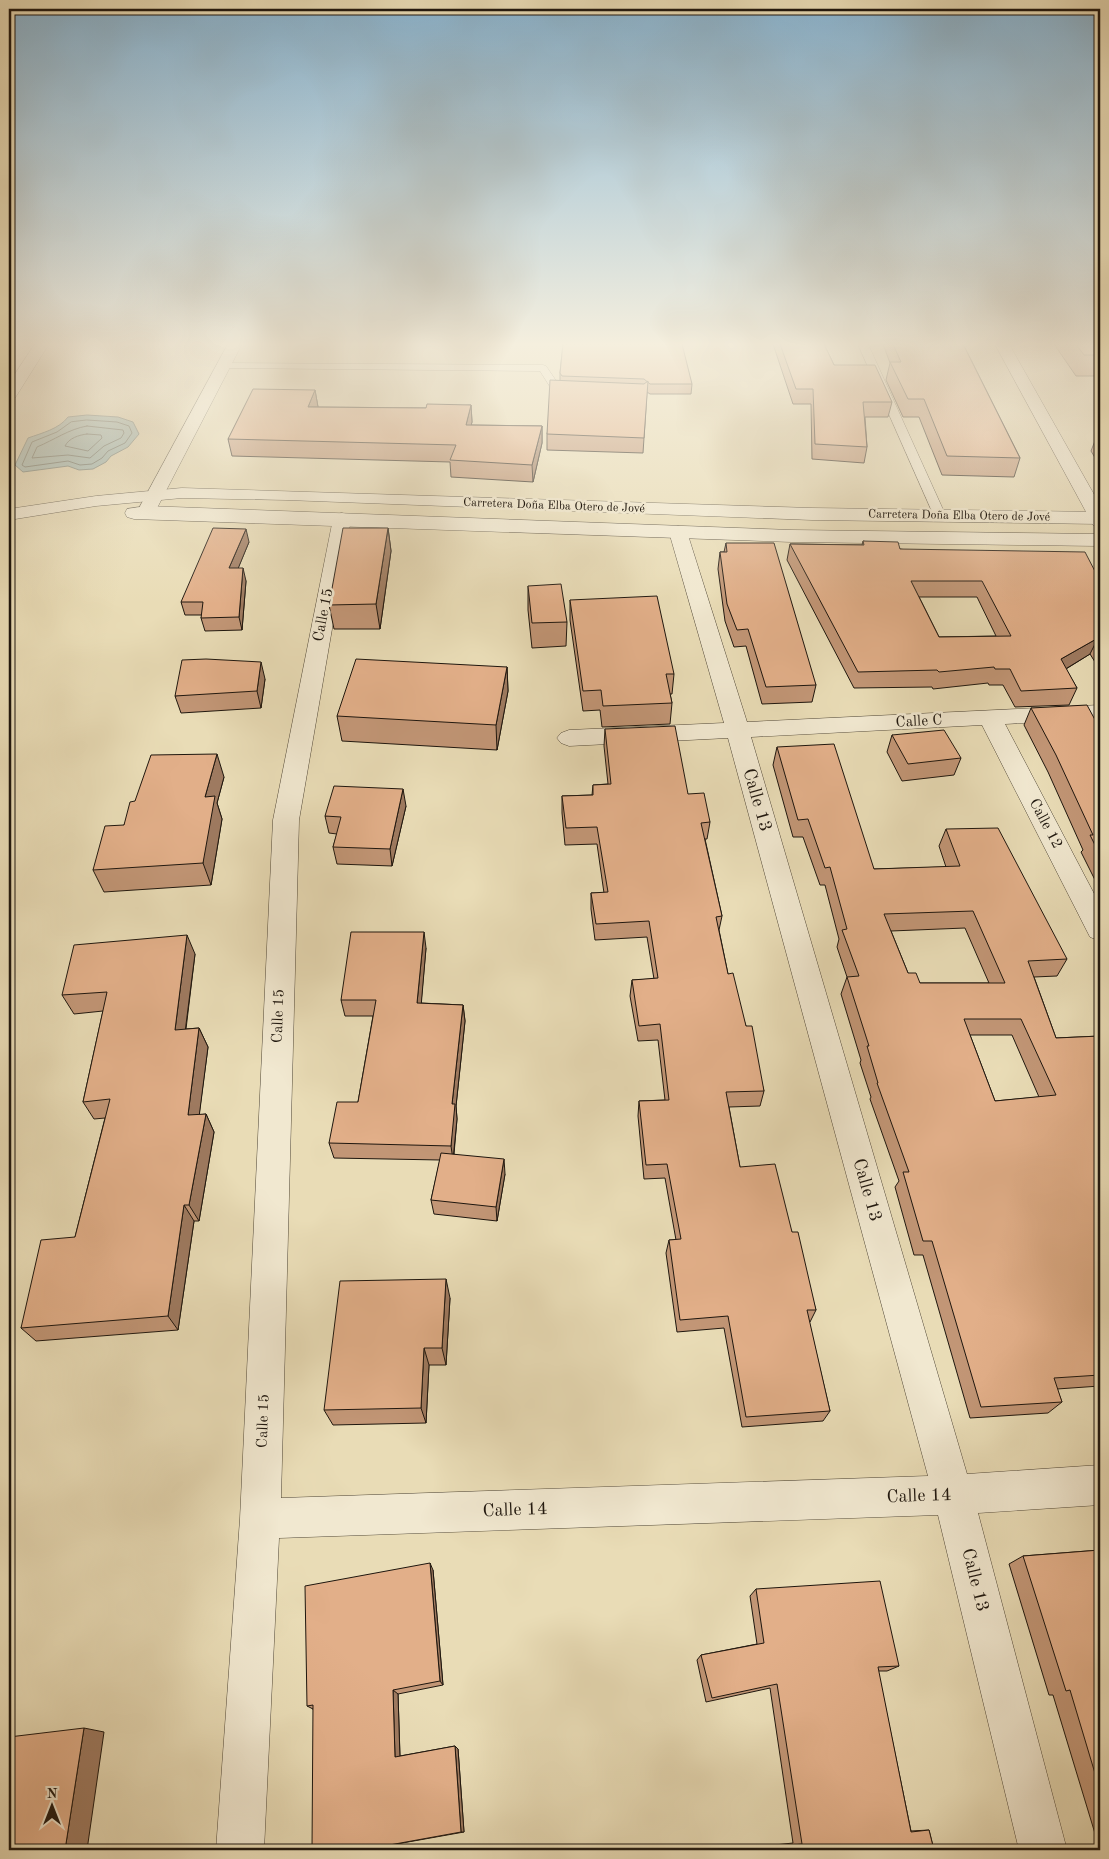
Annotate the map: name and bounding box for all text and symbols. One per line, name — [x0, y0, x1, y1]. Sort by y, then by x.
street label: Carretera Doña Elba Otero de Jové — [463, 497, 646, 515]
street label: Carretera Doña Elba Otero de Jové — [868, 508, 1051, 524]
street label: Calle 15 — [311, 587, 337, 643]
street label: Calle C — [895, 713, 943, 731]
street label: Calle 13 — [739, 766, 775, 834]
street label: Calle 12 — [1026, 797, 1064, 851]
street label: Calle 15 — [271, 989, 287, 1043]
street label: Calle 13 — [849, 1156, 885, 1224]
street label: Calle 15 — [256, 1394, 272, 1448]
street label: Calle 14 — [886, 1486, 952, 1506]
street label: Calle 14 — [482, 1500, 548, 1520]
street label: Calle 13 — [958, 1546, 992, 1614]
north arrow — [28, 1782, 78, 1832]
text: N — [47, 1787, 58, 1801]

